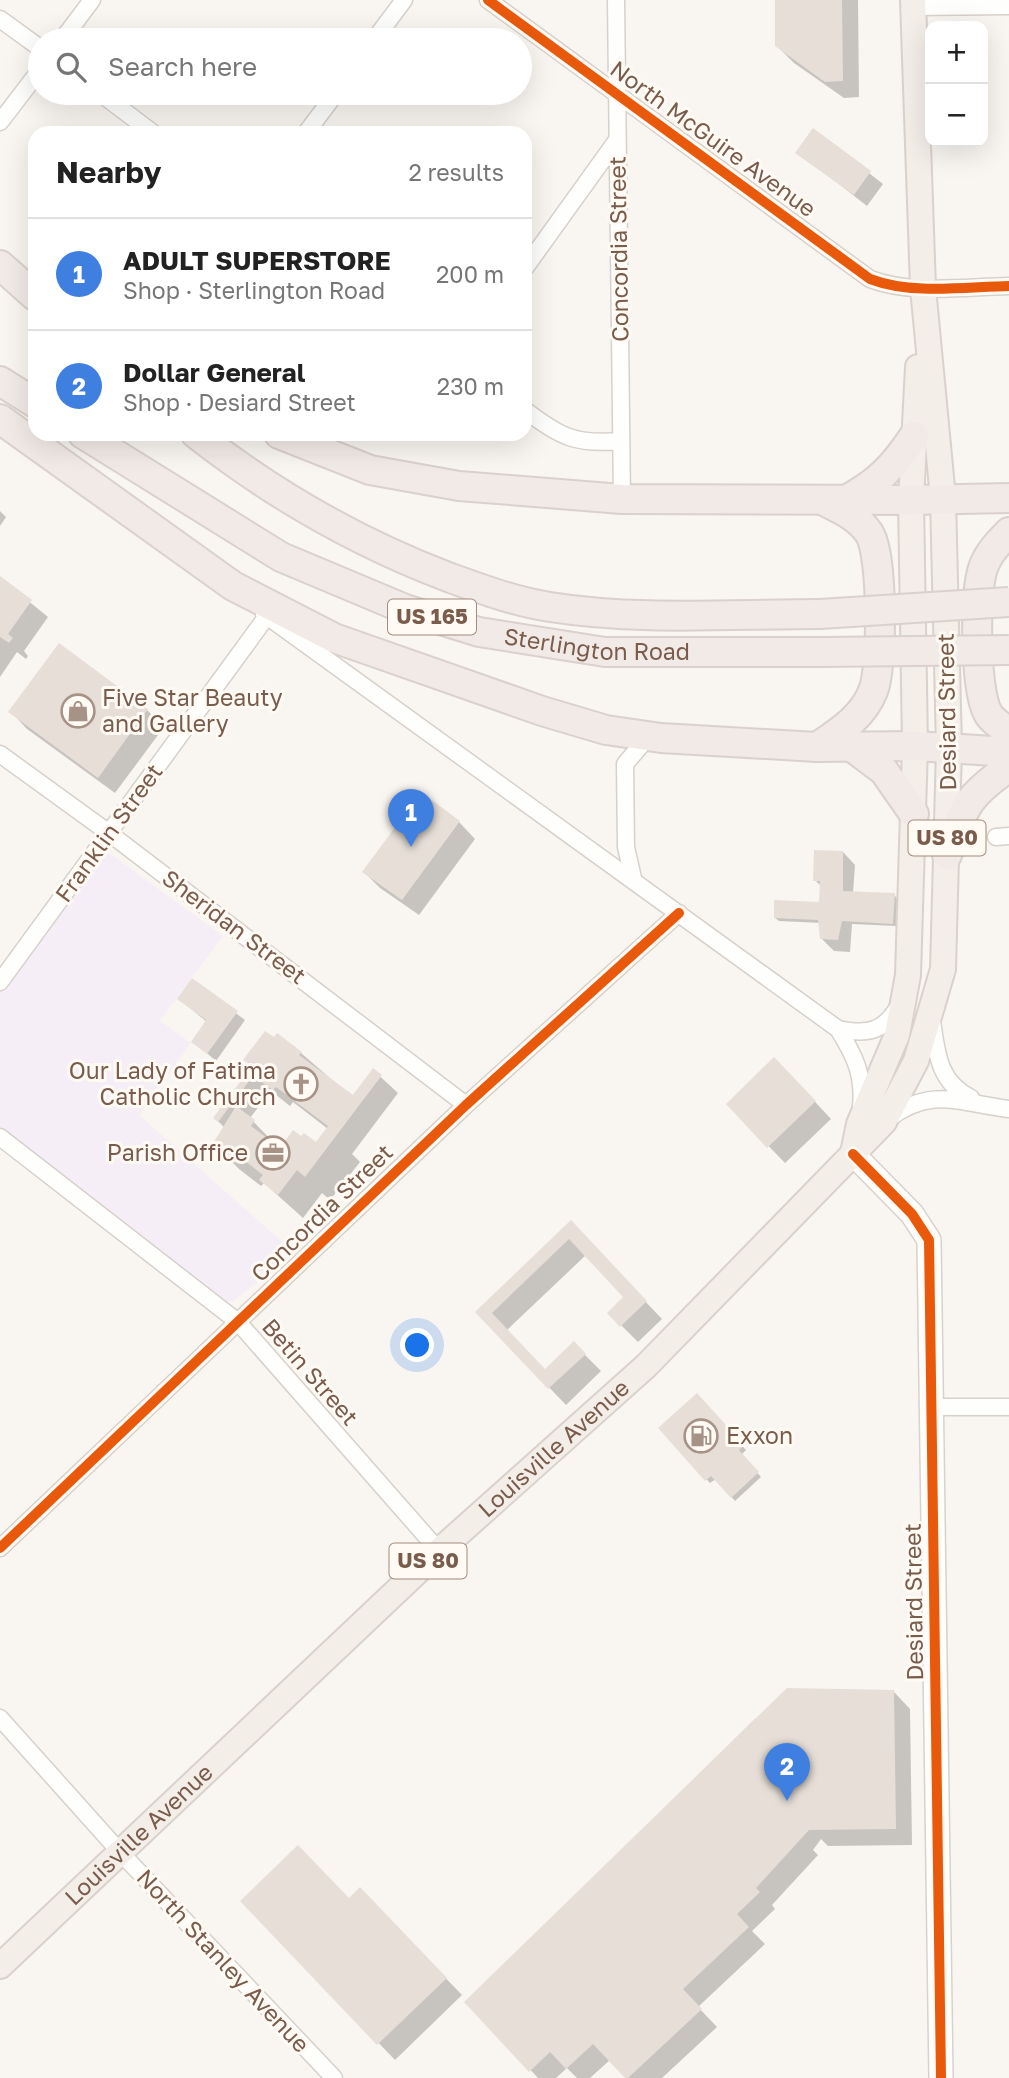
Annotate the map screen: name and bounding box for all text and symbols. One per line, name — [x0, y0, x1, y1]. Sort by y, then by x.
map controls — [925, 21, 988, 147]
button: + — [925, 21, 988, 84]
search box — [28, 28, 532, 105]
icon: search — [52, 48, 90, 86]
text: Search here — [108, 51, 257, 82]
street label: North McGuire Avenue — [605, 54, 822, 222]
button: − — [925, 84, 988, 147]
text: Nearby — [56, 154, 161, 190]
street label: Concordia Street — [602, 156, 634, 342]
text: 2 results — [408, 158, 504, 186]
text: ADULT SUPERSTORE — [123, 245, 391, 276]
text: 1 — [73, 260, 85, 288]
text: 200 m — [436, 260, 504, 288]
text: Shop · Sterlington Road — [123, 276, 385, 304]
text: Dollar General — [123, 357, 305, 388]
text: 2 — [72, 372, 86, 400]
text: 230 m — [437, 372, 504, 400]
text: Shop · Desiard Street — [123, 388, 356, 416]
road number: US 165 — [388, 600, 476, 634]
street label: Sterlington Road — [502, 621, 690, 665]
street label: Desiard Street — [931, 633, 961, 791]
place label: Five Star Beauty and Gallery — [102, 683, 283, 737]
shop icon: Five Star Beauty and Gallery — [59, 692, 97, 730]
street label: Franklin Street — [49, 758, 168, 907]
pin: 1 — [388, 789, 434, 847]
road number: US 80 — [908, 820, 986, 856]
street label: Sheridan Street — [157, 863, 312, 989]
place label: Our Lady of Fatima Catholic Church — [69, 1056, 276, 1110]
church icon: Our Lady of Fatima Catholic Church — [282, 1065, 320, 1103]
office icon: Parish Office — [254, 1134, 292, 1172]
place label: Parish Office — [107, 1138, 248, 1166]
street label: Concordia Street — [245, 1138, 398, 1287]
street label: Betin Street — [257, 1312, 365, 1430]
your location — [400, 1328, 434, 1362]
street label: Louisville Avenue — [472, 1373, 634, 1522]
fuel station icon: Exxon — [682, 1417, 720, 1455]
place label: Exxon — [726, 1421, 793, 1449]
street label: Desiard Street — [898, 1523, 928, 1681]
road number: US 80 — [390, 1544, 466, 1578]
pin: 2 — [764, 1743, 810, 1801]
street label: Louisville Avenue — [58, 1758, 218, 1910]
street label: North Stanley Avenue — [132, 1863, 316, 2058]

